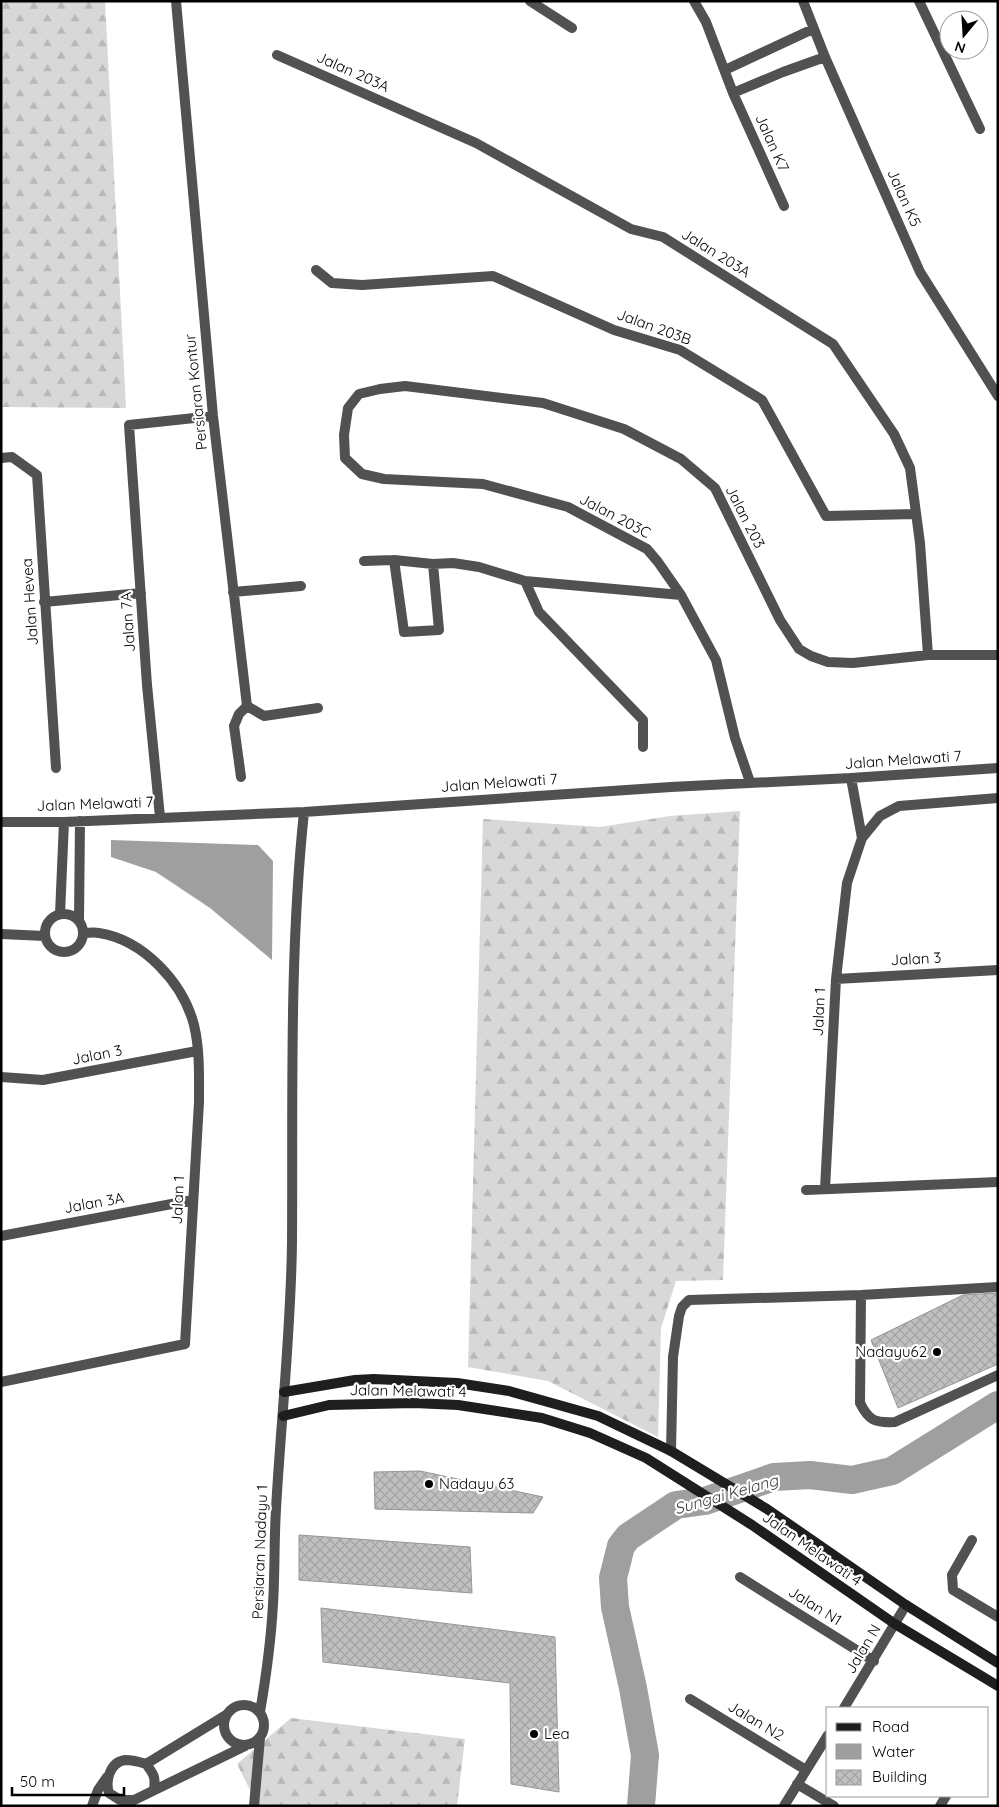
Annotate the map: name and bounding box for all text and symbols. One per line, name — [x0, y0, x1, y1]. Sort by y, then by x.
north arrow — [939, 10, 989, 60]
text: N — [952, 37, 968, 58]
street label: Jalan 203A — [314, 47, 393, 96]
street label: Jalan K7 — [751, 111, 794, 175]
street label: Jalan K5 — [883, 166, 926, 230]
street label: Jalan 203A — [678, 224, 755, 281]
street label: Jalan 203B — [614, 304, 694, 349]
street label: Persiaran Kontur — [180, 333, 211, 451]
street label: Jalan 203 — [722, 482, 769, 552]
street label: Jalan 203C — [576, 489, 654, 542]
street label: Jalan Hevea — [17, 558, 42, 646]
street label: Jalan 7A — [116, 591, 139, 653]
street label: Jalan Melawati 7 — [844, 746, 962, 773]
street label: Jalan Melawati 7 — [440, 769, 558, 796]
street label: Jalan Melawati 7 — [36, 792, 154, 815]
street label: Jalan 3 — [890, 948, 942, 969]
street label: Jalan 1 — [808, 987, 829, 1037]
street label: Jalan 3 — [70, 1040, 124, 1069]
street label: Jalan 1 — [167, 1175, 188, 1225]
street label: Jalan 3A — [62, 1188, 126, 1217]
place label: Nadayu62 — [855, 1342, 927, 1361]
marker: Nadayu62 — [931, 1346, 943, 1358]
street label: Jalan Melawati 4 — [349, 1380, 467, 1401]
water label: Sungai Kelang — [672, 1469, 781, 1518]
place label: Nadayu 63 — [439, 1474, 514, 1493]
marker: Nadayu 63 — [423, 1478, 435, 1490]
street label: Persiaran Nadayu 1 — [248, 1484, 271, 1620]
street label: Jalan Melawati 4 — [759, 1507, 866, 1590]
street label: Jalan N1 — [785, 1582, 846, 1629]
street label: Jalan N — [841, 1621, 885, 1677]
street label: Jalan N2 — [725, 1696, 788, 1745]
legend — [826, 1707, 989, 1797]
text: Road — [872, 1717, 909, 1736]
place label: Lea — [544, 1724, 570, 1743]
marker: Lea — [528, 1728, 540, 1740]
text: Water — [872, 1742, 915, 1761]
scale bar — [12, 1764, 125, 1796]
text: Building — [872, 1767, 927, 1786]
text: 50 m — [20, 1772, 55, 1791]

